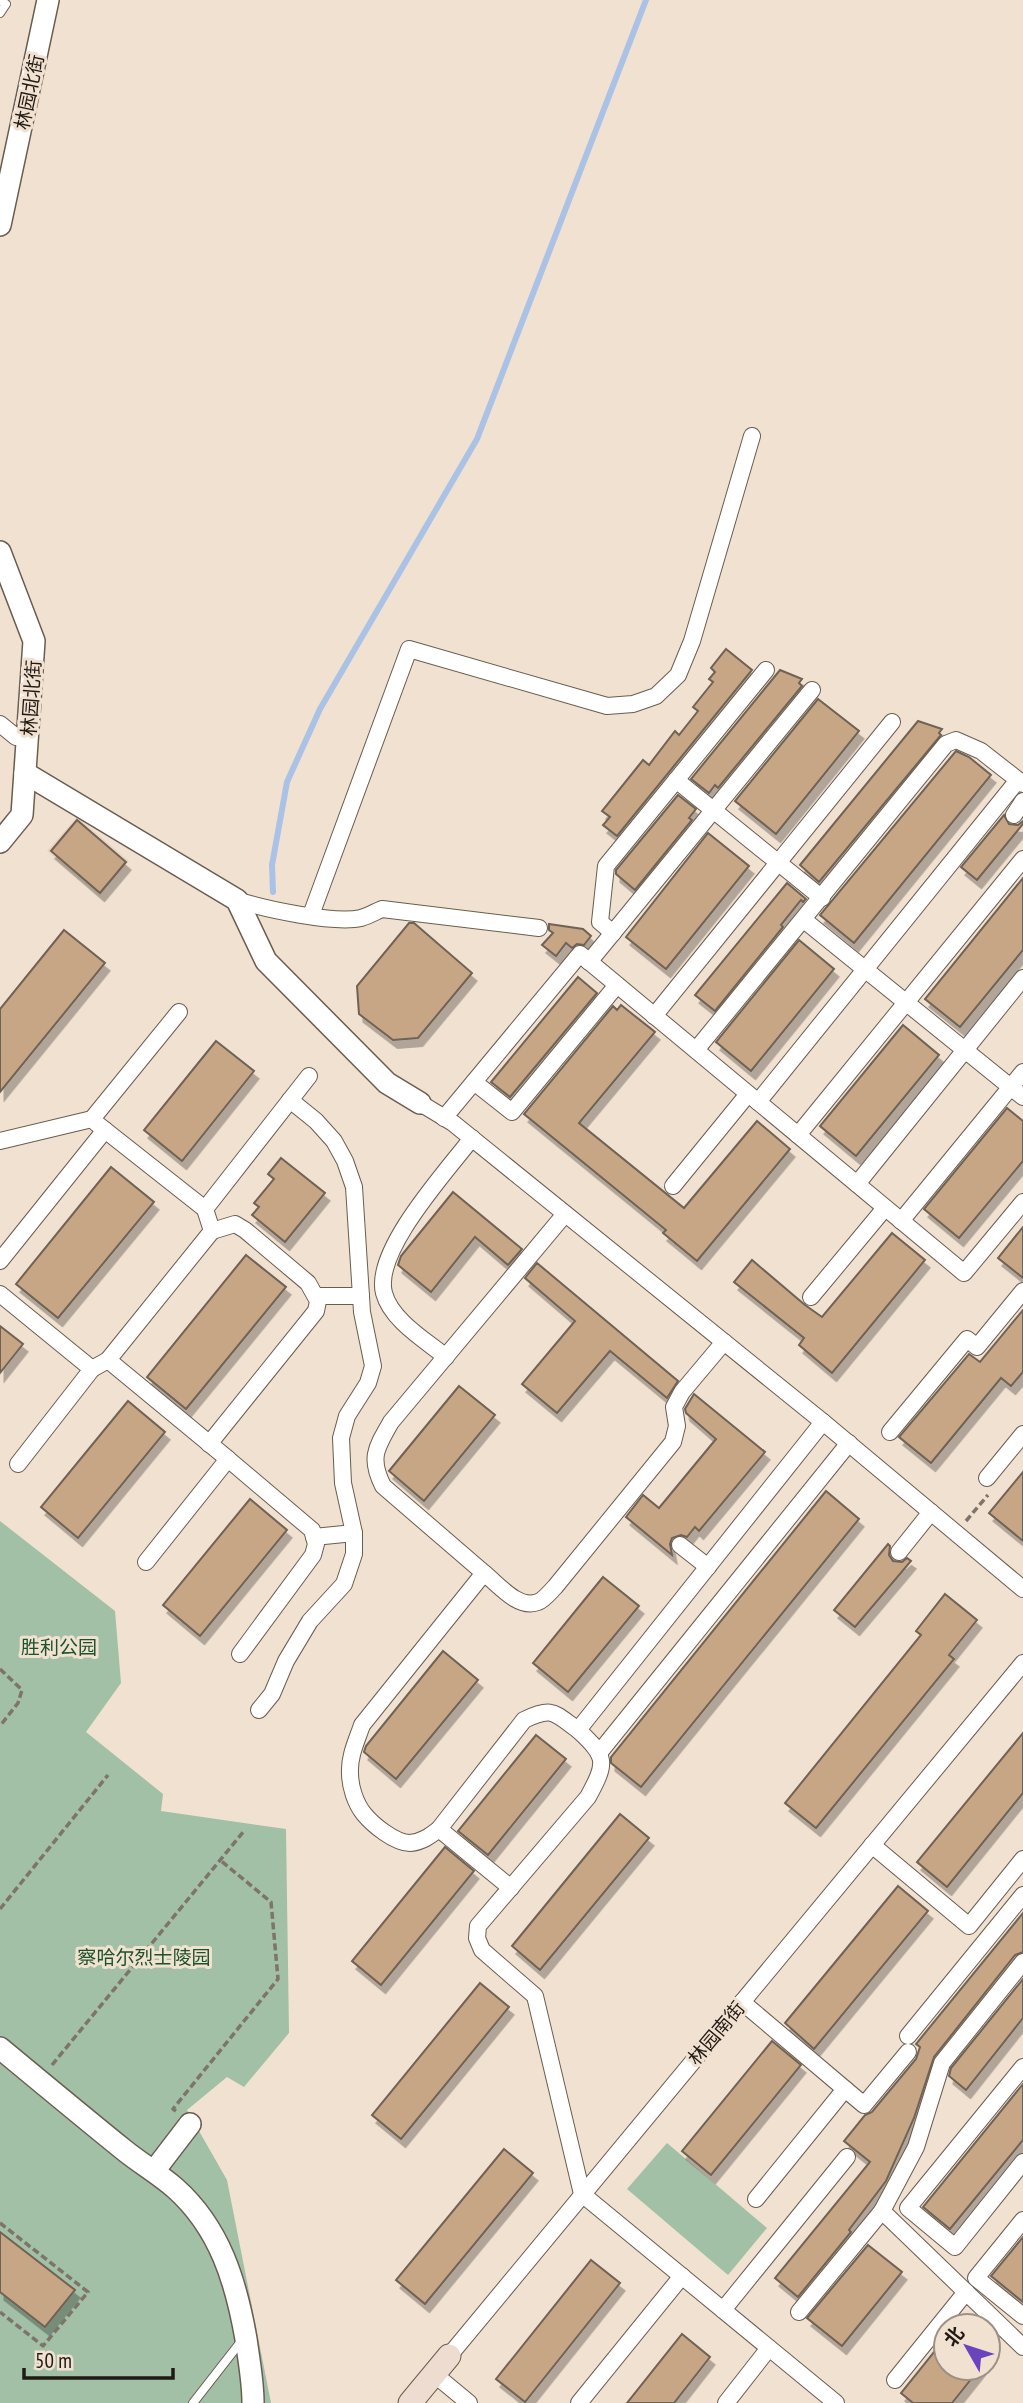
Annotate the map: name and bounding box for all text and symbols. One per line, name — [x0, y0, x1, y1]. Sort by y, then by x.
street label: 林园北街 — [9, 52, 49, 132]
street label: 林园北街 — [16, 659, 46, 737]
park label: 胜利公园 — [21, 1635, 97, 1659]
park label: 察哈尔烈士陵园 — [77, 1945, 211, 1969]
street label: 林园南街 — [682, 1996, 750, 2070]
north arrow — [932, 2312, 1002, 2382]
text: 北 — [938, 2321, 969, 2351]
scale bar — [24, 2336, 173, 2380]
text: 50 m — [35, 2347, 72, 2374]

